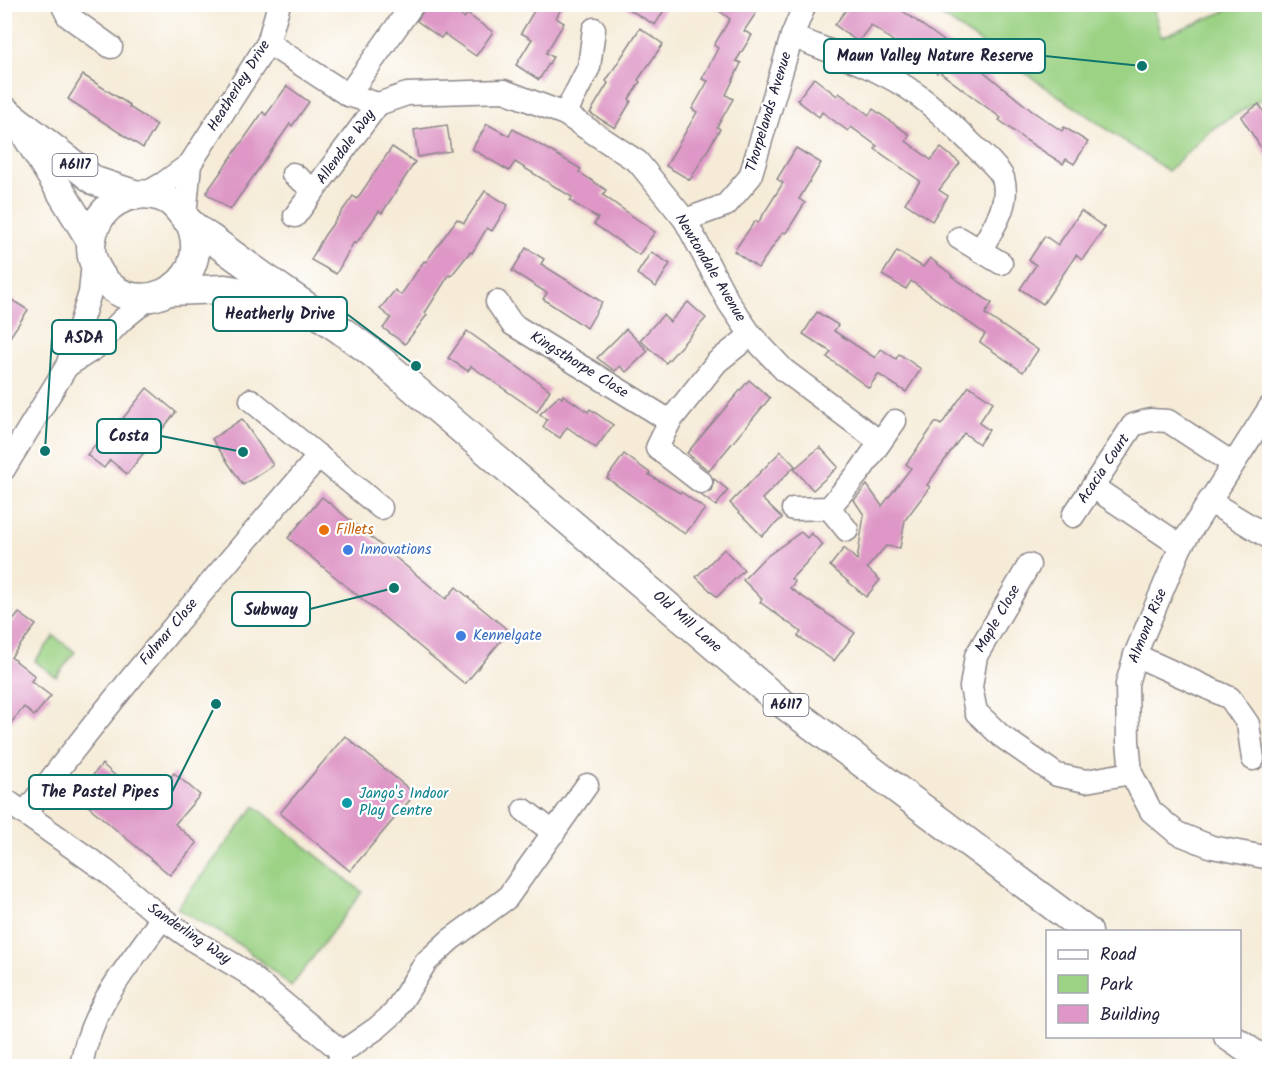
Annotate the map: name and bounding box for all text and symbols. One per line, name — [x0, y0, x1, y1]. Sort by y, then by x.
street label: Heatherley Drive — [201, 35, 277, 137]
callout: Maun Valley Nature Reserve — [824, 39, 1045, 73]
text: Maun Valley Nature Reserve — [837, 44, 1033, 69]
street label: Thorpelands Avenue — [739, 49, 799, 175]
street label: Allendale Way — [310, 104, 382, 190]
road number: A6117 — [52, 154, 98, 176]
street label: Newtondale Avenue — [668, 209, 752, 327]
callout: Heatherly Drive — [213, 297, 347, 331]
text: Heatherly Drive — [225, 302, 335, 327]
callout: ASDA — [52, 320, 116, 354]
street label: Kingsthorpe Close — [525, 325, 633, 405]
text: ASDA — [64, 326, 104, 351]
callout: Costa — [97, 419, 161, 453]
text: Costa — [109, 424, 149, 449]
street label: Acacia Court — [1072, 429, 1136, 509]
place label: Fillets — [336, 518, 374, 542]
marker: Fillets — [317, 523, 331, 537]
place label: Innovations — [360, 538, 432, 562]
marker: Innovations — [341, 543, 355, 557]
street label: Maple Close — [969, 580, 1027, 658]
street label: Old Mill Lane — [647, 585, 727, 659]
street label: Almond Rise — [1122, 585, 1174, 667]
callout: Subway — [232, 592, 310, 626]
street label: Fulmar Close — [134, 593, 204, 671]
text: Subway — [244, 598, 298, 623]
place label: Kennelgate — [473, 624, 542, 648]
marker: Kennelgate — [454, 629, 468, 643]
road number: A6117 — [764, 694, 808, 716]
callout: The Pastel Pipes — [29, 775, 172, 809]
text: The Pastel Pipes — [41, 780, 160, 805]
place label: Jango's Indoor Play Centre — [359, 782, 449, 823]
marker: Jango's Indoor Play Centre — [340, 796, 354, 810]
street label: Sanderling Way — [142, 897, 236, 971]
legend — [1046, 930, 1241, 1038]
text: Road — [1100, 941, 1137, 970]
text: Park — [1100, 971, 1133, 1000]
text: Building — [1100, 1001, 1160, 1030]

